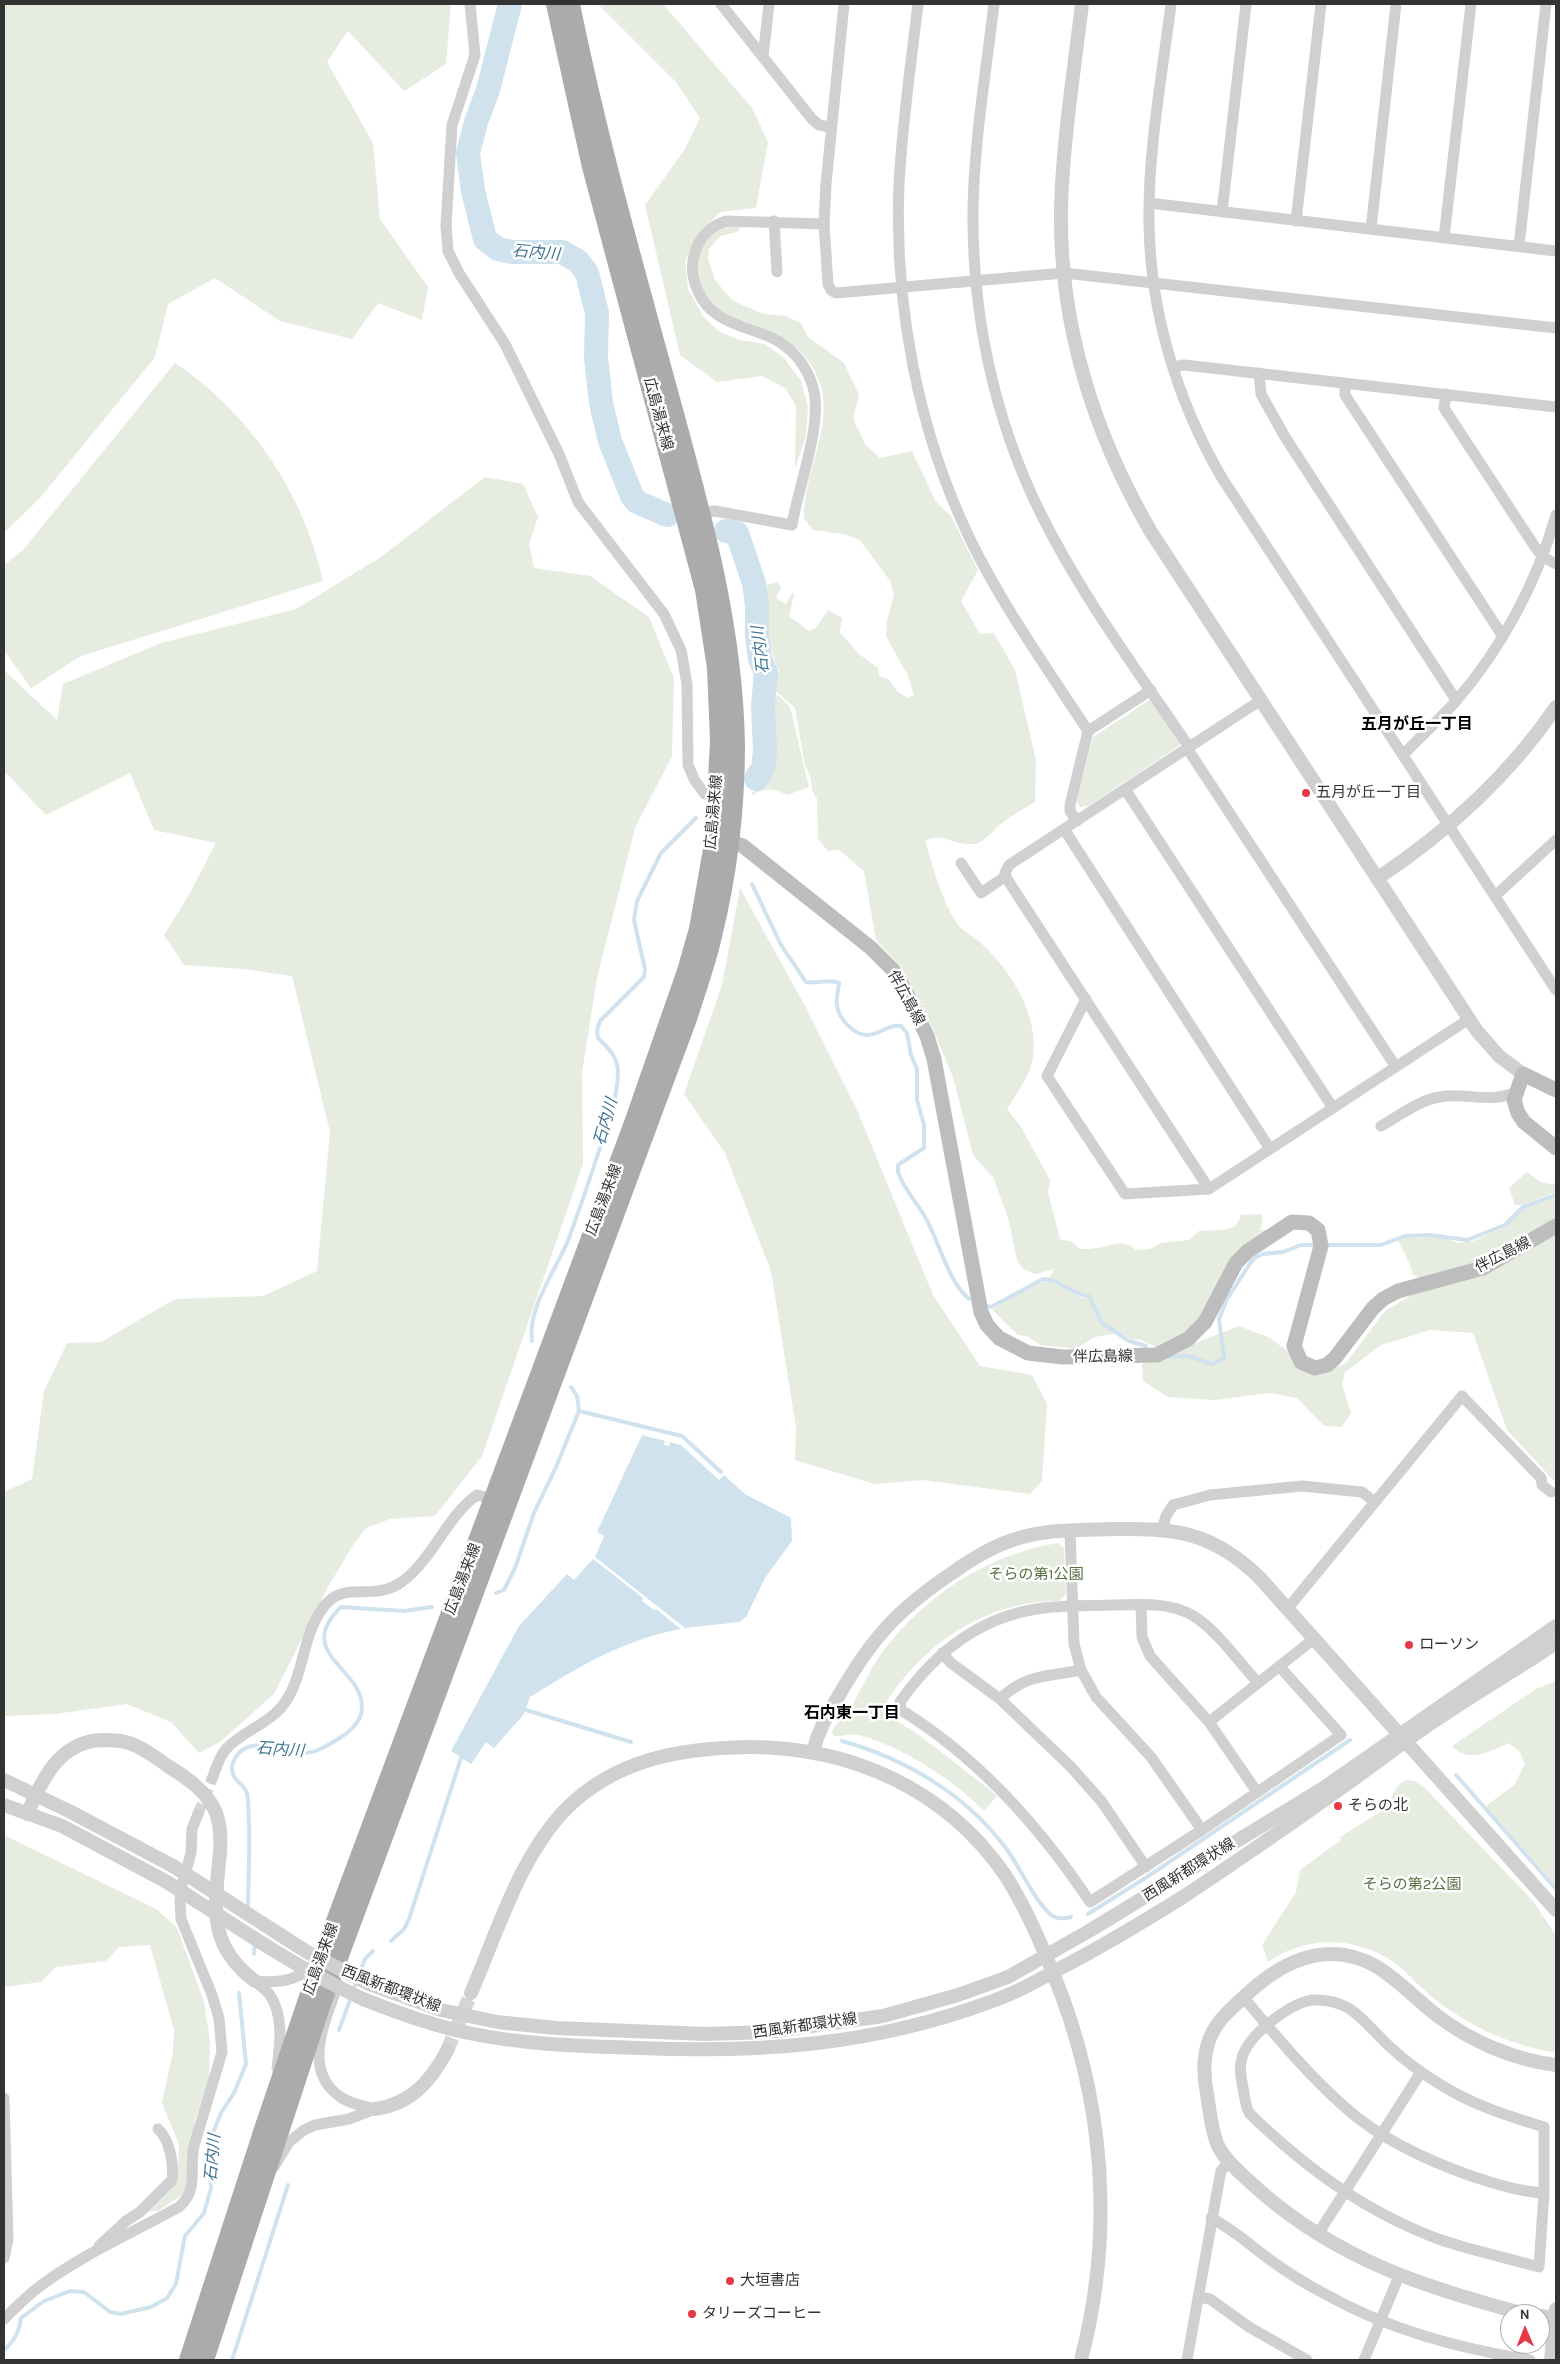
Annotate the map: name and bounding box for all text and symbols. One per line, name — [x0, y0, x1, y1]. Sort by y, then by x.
water label: 石内川 — [511, 241, 561, 265]
street label: 広島湯来線 — [640, 375, 676, 453]
water label: 石内川 — [749, 625, 773, 675]
district label: 五月が丘一丁目 — [1361, 714, 1473, 734]
street label: 広島湯来線 — [702, 774, 726, 850]
place label: 五月が丘一丁目 — [1316, 784, 1421, 802]
marker: 五月が丘一丁目 — [1300, 787, 1312, 799]
street label: 伴広島線 — [884, 967, 928, 1029]
water label: 石内川 — [590, 1096, 622, 1148]
street label: 広島湯来線 — [582, 1162, 626, 1238]
street label: 伴広島線 — [1472, 1233, 1534, 1277]
street label: 伴広島線 — [1073, 1347, 1133, 1367]
street label: 広島湯来線 — [441, 1541, 485, 1617]
park label: そらの第1公園 — [989, 1566, 1083, 1584]
place label: ローソン — [1419, 1636, 1479, 1654]
marker: ローソン — [1403, 1639, 1415, 1651]
district label: 石内東一丁目 — [804, 1703, 900, 1723]
water label: 石内川 — [255, 1739, 305, 1761]
place label: そらの北 — [1348, 1797, 1408, 1815]
marker: そらの北 — [1332, 1800, 1344, 1812]
street label: 西風新都環状線 — [1140, 1835, 1238, 1905]
park label: そらの第2公園 — [1363, 1876, 1461, 1894]
street label: 広島湯来線 — [300, 1921, 342, 1997]
street label: 西風新都環状線 — [339, 1962, 443, 2016]
street label: 西風新都環状線 — [752, 2010, 858, 2042]
water label: 石内川 — [201, 2133, 225, 2183]
place label: 大垣書店 — [740, 2272, 800, 2290]
marker: 大垣書店 — [724, 2275, 736, 2287]
north arrow — [1500, 2304, 1550, 2354]
place label: タリーズコーヒー — [702, 2305, 822, 2323]
text: N — [1520, 2306, 1530, 2323]
marker: タリーズコーヒー — [686, 2308, 698, 2320]

